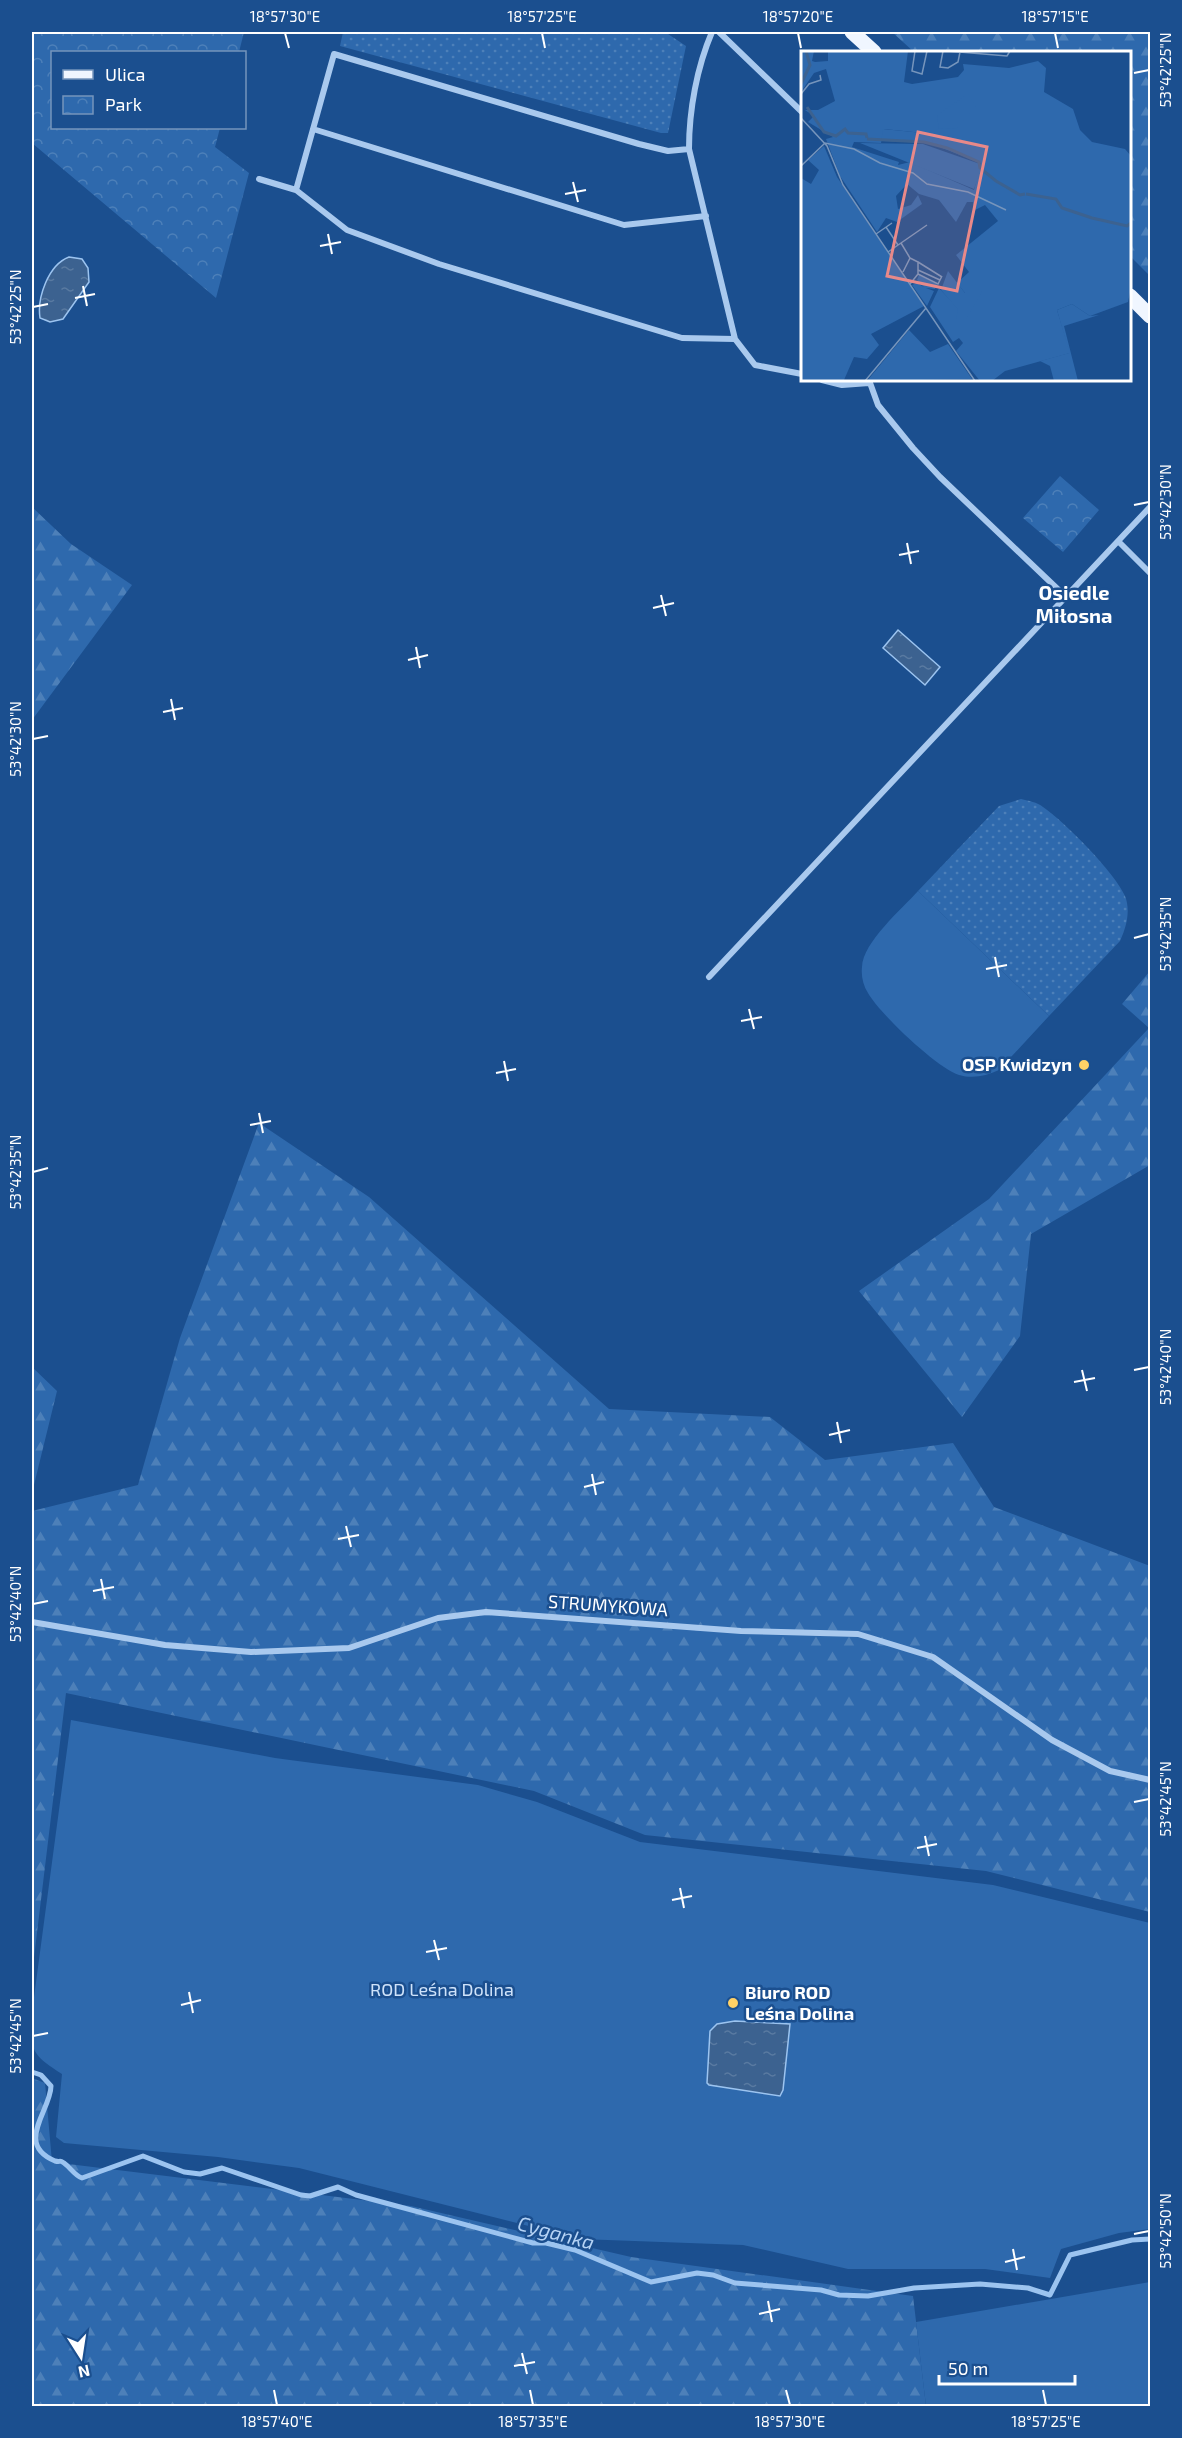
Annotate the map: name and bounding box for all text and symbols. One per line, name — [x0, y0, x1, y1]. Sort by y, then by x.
text: 18°57'30"E — [250, 7, 320, 25]
text: 18°57'25"E — [507, 7, 577, 25]
text: 18°57'20"E — [763, 7, 833, 25]
text: 18°57'15"E — [1021, 7, 1089, 25]
text: 53°42'25"N — [1156, 33, 1174, 107]
legend — [51, 51, 246, 129]
inset map — [801, 51, 1131, 381]
text: Ulica — [105, 63, 145, 85]
text: Park — [105, 93, 142, 115]
text: 53°42'25"N — [6, 270, 24, 344]
text: 53°42'30"N — [1156, 464, 1174, 540]
district label: Osiedle Miłosna — [1036, 580, 1112, 627]
text: 53°42'30"N — [6, 701, 24, 777]
text: 53°42'35"N — [1156, 897, 1174, 971]
place label: OSP Kwidzyn — [962, 1053, 1072, 1075]
marker: OSP Kwidzyn — [1077, 1058, 1091, 1072]
text: 53°42'35"N — [6, 1135, 24, 1209]
text: 53°42'40"N — [1156, 1329, 1174, 1405]
text: 53°42'40"N — [6, 1566, 24, 1642]
street label: STRUMYKOWA — [548, 1590, 669, 1620]
text: 53°42'45"N — [1156, 1761, 1174, 1837]
park label: ROD Leśna Dolina — [370, 1978, 514, 2000]
place label: Biuro ROD Leśna Dolina — [745, 1981, 854, 2024]
marker: Biuro ROD Leśna Dolina — [726, 1996, 740, 2010]
text: 53°42'45"N — [6, 1998, 24, 2074]
text: 53°42'50"N — [1156, 2193, 1174, 2269]
water label: Cyganka — [515, 2210, 597, 2255]
north arrow — [51, 2327, 111, 2387]
scale bar — [939, 2348, 1076, 2386]
text: 50 m — [948, 2357, 988, 2379]
text: N — [77, 2362, 92, 2383]
text: 18°57'40"E — [241, 2412, 313, 2430]
text: 18°57'35"E — [498, 2412, 568, 2430]
text: 18°57'30"E — [755, 2412, 825, 2430]
text: 18°57'25"E — [1011, 2412, 1081, 2430]

